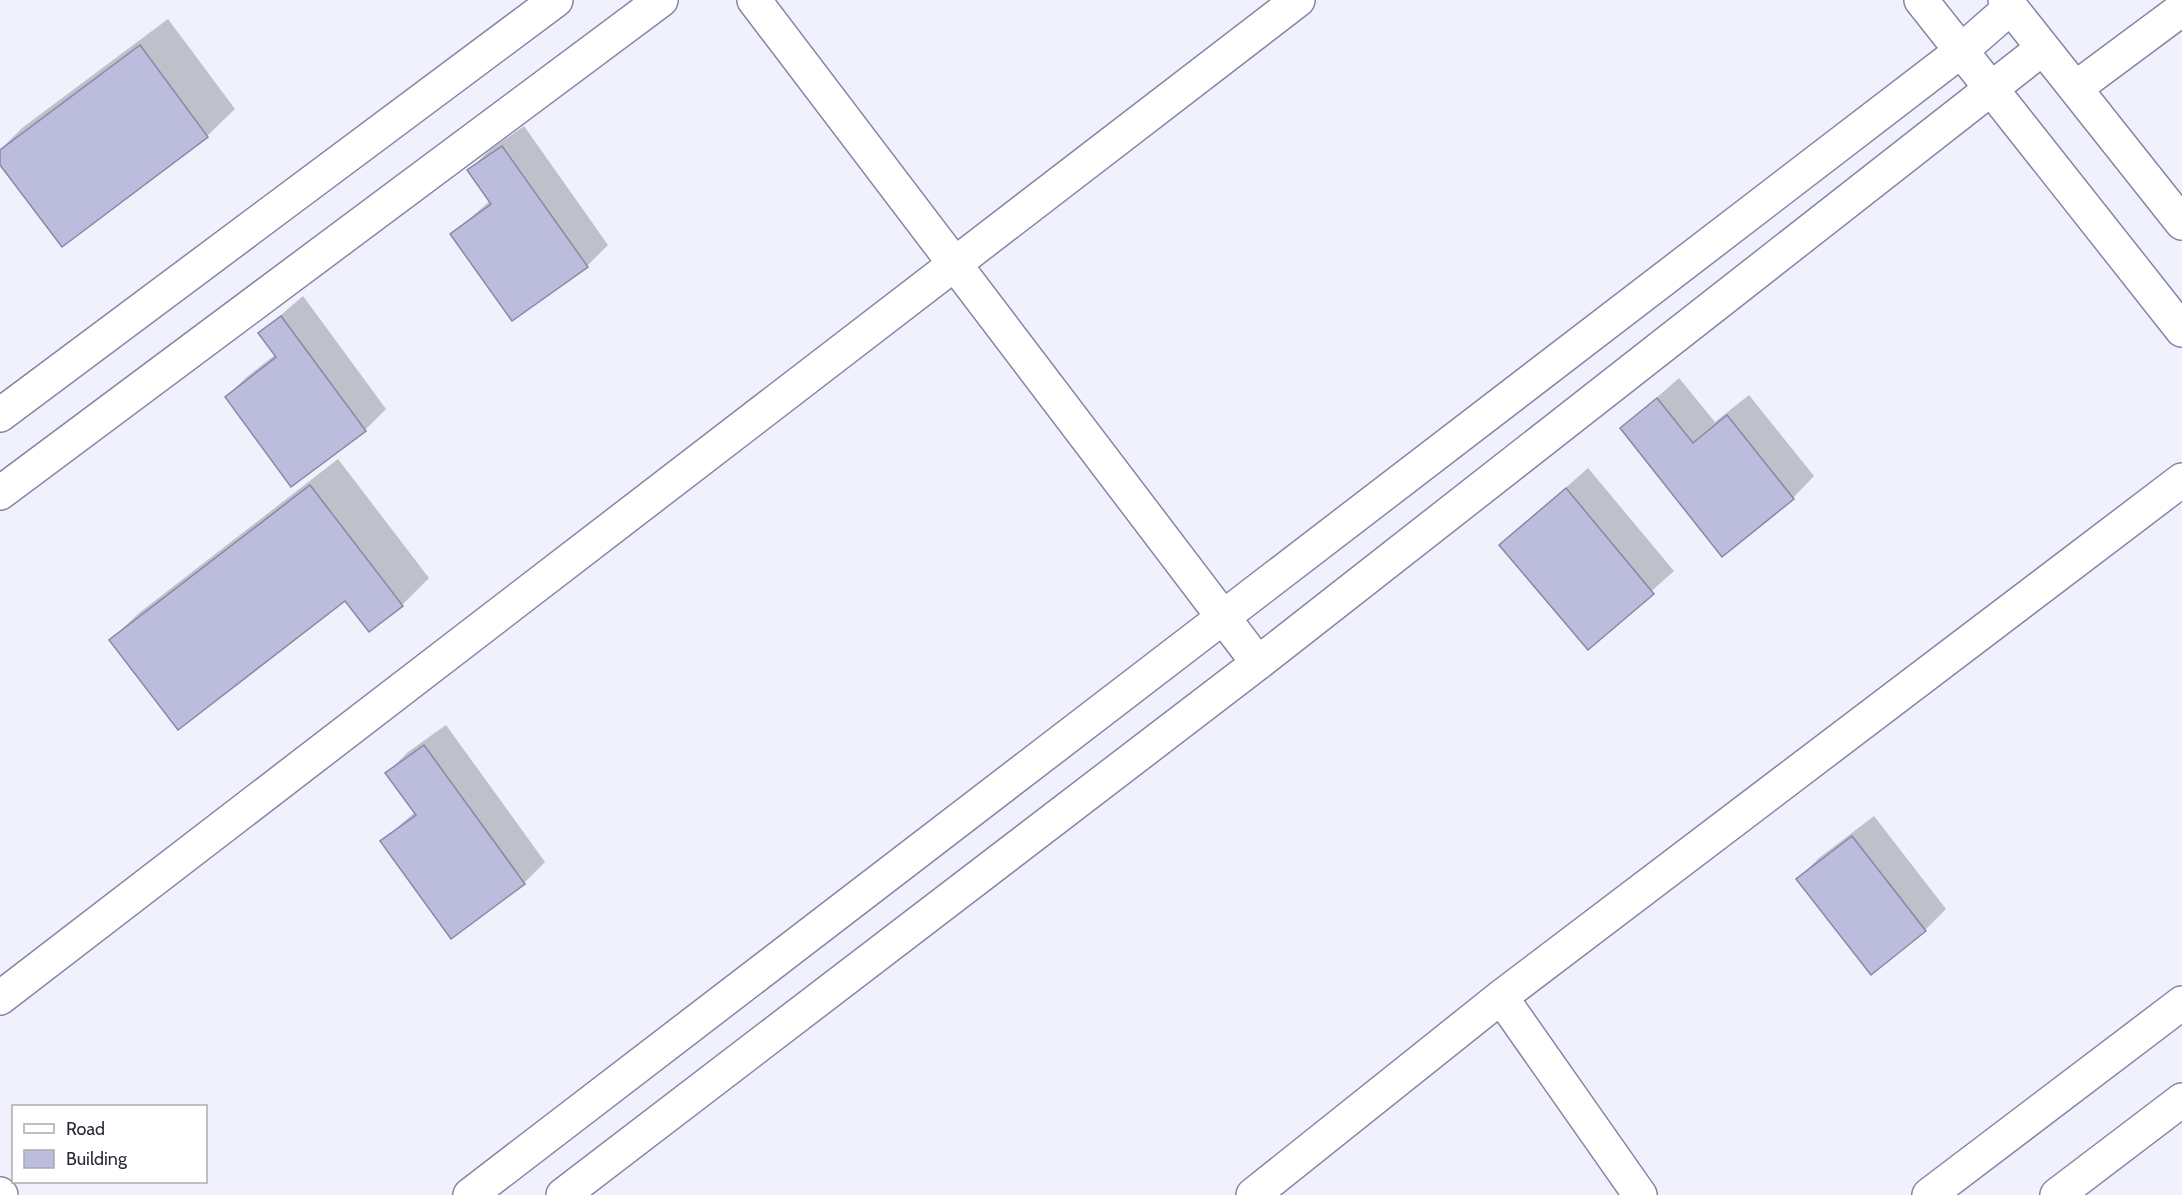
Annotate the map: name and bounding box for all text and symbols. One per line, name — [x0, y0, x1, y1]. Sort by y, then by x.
legend — [12, 1105, 207, 1183]
text: Road — [66, 1118, 105, 1140]
text: Building — [66, 1148, 128, 1170]

